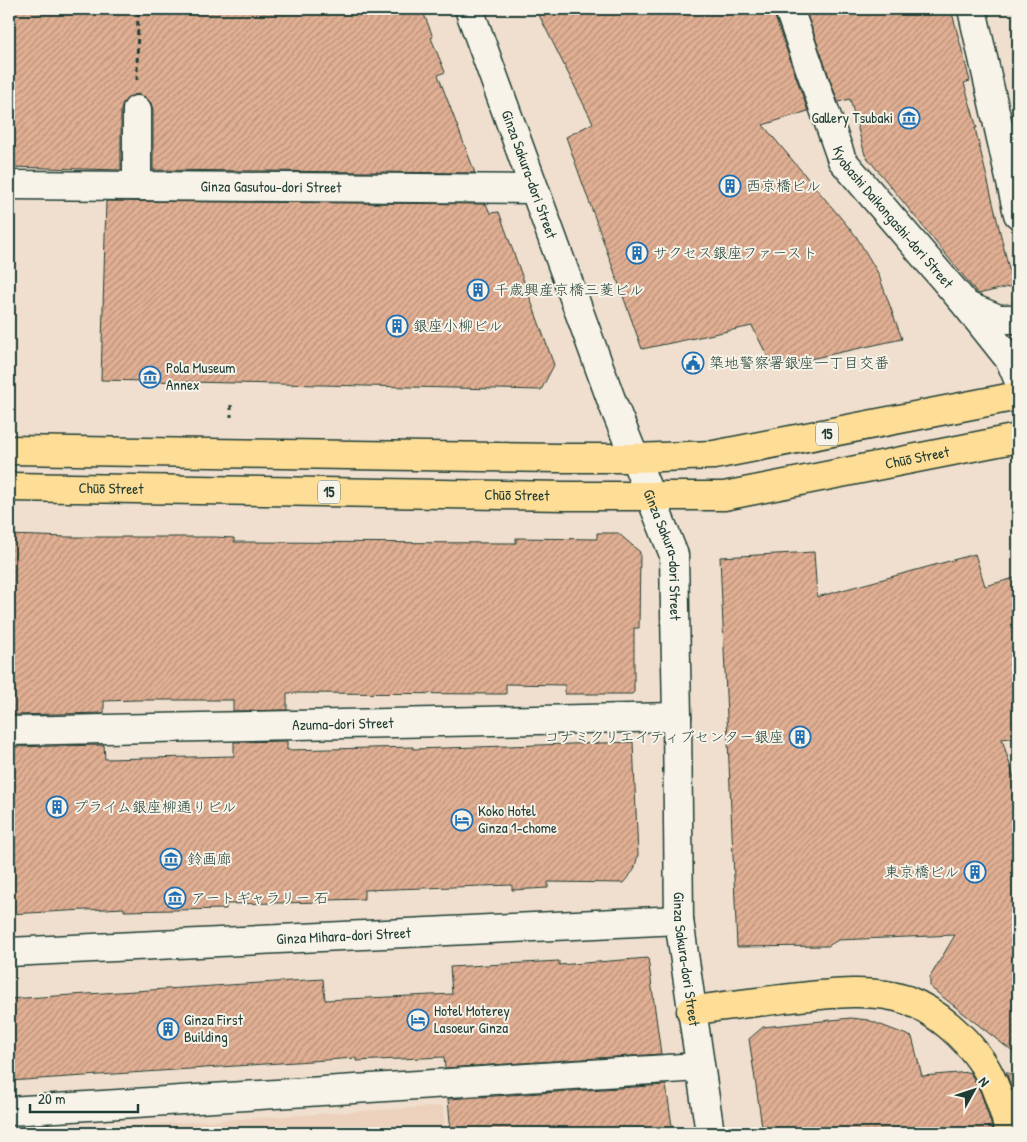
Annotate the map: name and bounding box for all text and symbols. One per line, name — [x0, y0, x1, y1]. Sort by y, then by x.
museum icon: Gallery Tsubaki — [897, 106, 921, 130]
street label: Ginza Sakura-dori Street — [497, 107, 563, 242]
place label: Gallery Tsubaki — [811, 107, 893, 128]
street label: Kyobashi Daikongashi-dori Street — [828, 143, 959, 293]
building icon: 西京橋ビル — [718, 174, 742, 198]
street label: Ginza Gasutou-dori Street — [201, 175, 342, 198]
place label: 西京橋ビル — [746, 175, 821, 196]
building icon: サクセス銀座ファースト — [625, 241, 649, 265]
place label: サクセス銀座ファースト — [653, 242, 818, 263]
building icon: 千歳興産京橋三菱ビル — [466, 278, 490, 302]
place label: 千歳興産京橋三菱ビル — [494, 279, 644, 300]
building icon: 銀座小柳ビル — [385, 314, 409, 338]
place label: 銀座小柳ビル — [413, 315, 503, 336]
public building icon: 築地警察署銀座一丁目交番 — [681, 351, 705, 375]
place label: 築地警察署銀座一丁目交番 — [709, 352, 889, 373]
place label: Pola Museum Annex — [166, 357, 235, 395]
museum icon: Pola Museum Annex — [138, 365, 162, 389]
road number: 15 — [816, 422, 838, 446]
street label: Chūō Street — [883, 441, 952, 474]
street label: Chūō Street — [78, 477, 145, 499]
road number: 15 — [318, 481, 340, 504]
street label: Chūō Street — [484, 484, 550, 506]
street label: Ginza Sakura-dori Street — [638, 486, 686, 621]
street label: Azuma-dori Street — [292, 712, 395, 735]
building icon: コナミクリエイティブセンター銀座 — [788, 725, 812, 749]
place label: コナミクリエイティブセンター銀座 — [545, 726, 784, 747]
building icon: プライム銀座柳通りビル — [45, 795, 69, 819]
place label: プライム銀座柳通りビル — [73, 796, 237, 817]
place label: Koko Hotel Ginza 1-chome — [478, 800, 557, 838]
hotel icon: Koko Hotel Ginza 1-chome — [450, 808, 474, 832]
museum icon: 鈴画廊 — [159, 847, 183, 871]
place label: 鈴画廊 — [187, 848, 232, 869]
building icon: 東京橋ビル — [963, 860, 987, 884]
place label: 東京橋ビル — [884, 861, 959, 882]
museum icon: アートギャラリー 石 — [163, 886, 187, 910]
place label: アートギャラリー 石 — [191, 887, 329, 908]
street label: Ginza Sakura-dori Street — [669, 892, 705, 1029]
street label: Ginza Mihara-dori Street — [276, 922, 412, 949]
place label: Hotel Moterey Lasoeur Ginza — [434, 1000, 510, 1038]
hotel icon: Hotel Moterey Lasoeur Ginza — [406, 1008, 430, 1032]
place label: Ginza First Building — [184, 1009, 244, 1047]
building icon: Ginza First Building — [156, 1017, 180, 1041]
north arrow — [950, 1064, 1000, 1114]
text: N — [975, 1072, 994, 1091]
scale bar — [30, 1082, 138, 1114]
text: 20 m — [38, 1088, 65, 1109]

